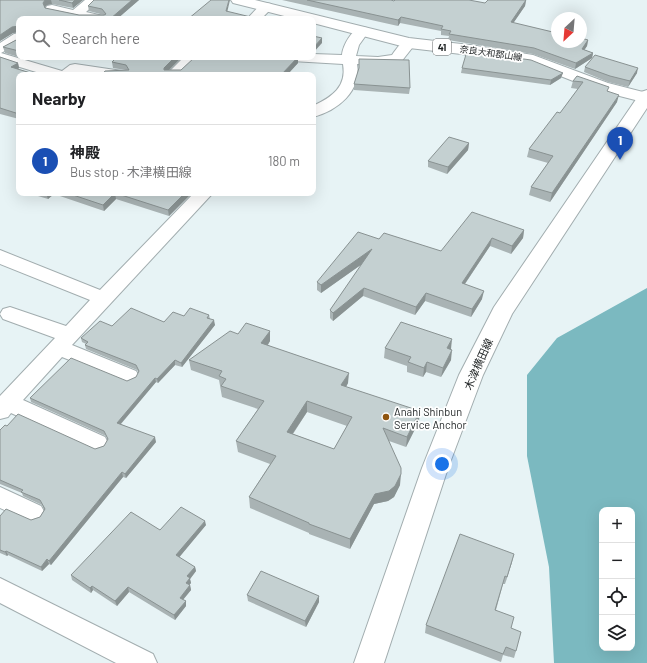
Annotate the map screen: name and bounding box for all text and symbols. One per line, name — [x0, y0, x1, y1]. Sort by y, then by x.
north arrow — [551, 12, 587, 48]
search box — [16, 16, 316, 60]
icon: search — [30, 27, 52, 49]
text: Search here — [62, 29, 140, 47]
road number: 41 — [433, 39, 451, 55]
street label: 奈良大和郡山線 — [459, 43, 524, 63]
text: Nearby — [32, 88, 86, 108]
pin: 1 — [607, 127, 633, 160]
text: 神殿 — [70, 143, 100, 161]
text: 1 — [43, 153, 47, 169]
text: 180 m — [268, 153, 300, 169]
text: Bus stop · 木津横田線 — [70, 164, 192, 180]
street label: 木津横田線 — [461, 336, 495, 392]
place label: Anahi Shinbun Service Anchor — [394, 405, 466, 431]
marker: Anahi Shinbun Service Anchor — [381, 412, 391, 422]
your location — [432, 454, 452, 474]
map controls — [599, 507, 635, 651]
button: + — [599, 507, 635, 543]
button: − — [599, 543, 635, 579]
button: locate — [599, 579, 635, 615]
button: layers — [599, 615, 635, 651]

